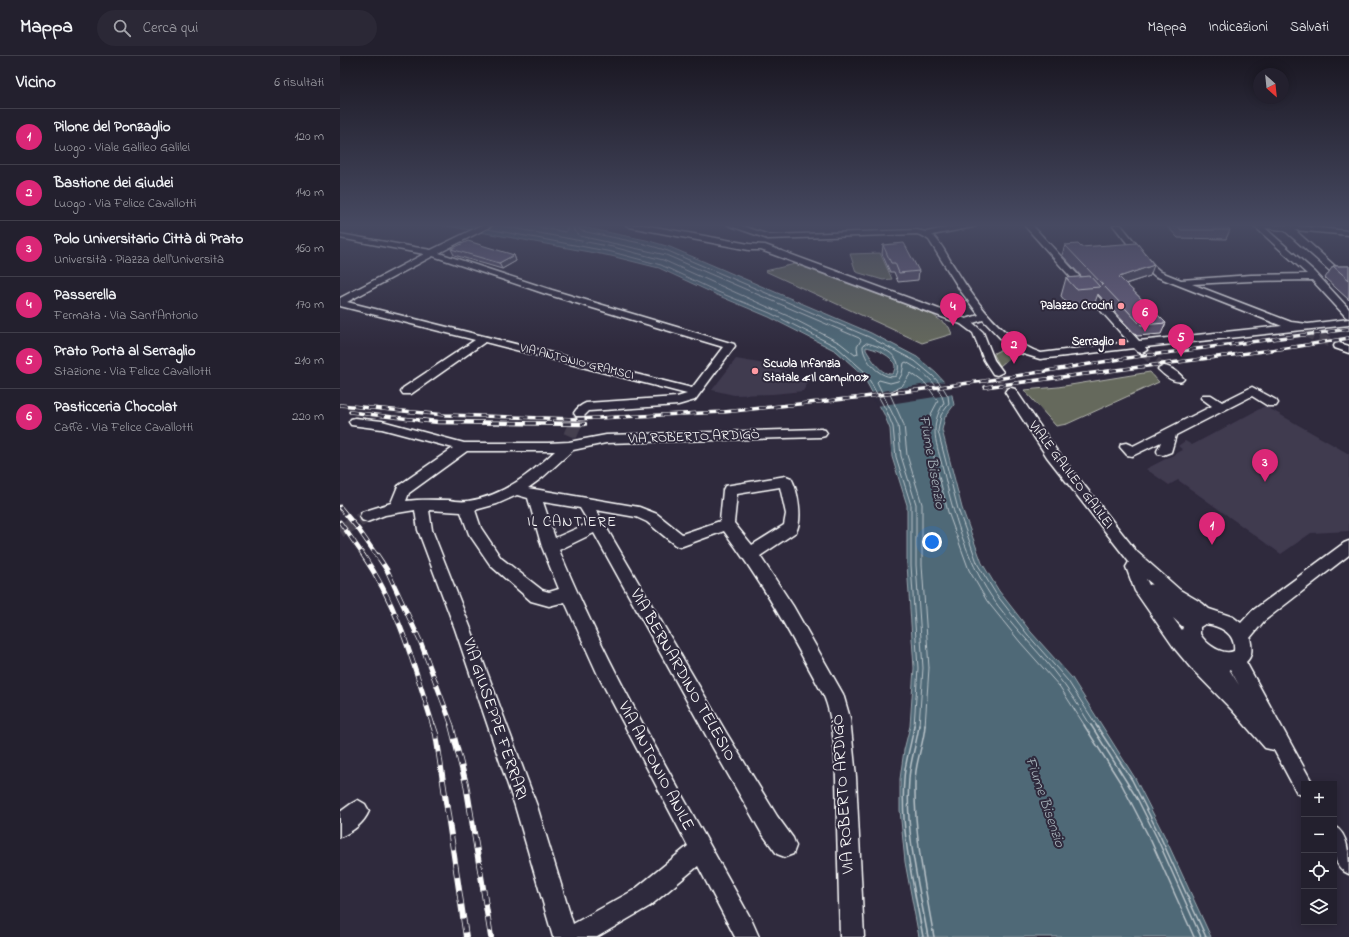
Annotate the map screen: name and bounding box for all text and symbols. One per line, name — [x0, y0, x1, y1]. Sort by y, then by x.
search box — [97, 10, 377, 46]
text: Mappa — [20, 14, 73, 41]
icon: search — [111, 17, 133, 39]
text: Cerca qui — [143, 17, 198, 39]
text: Mappa — [1148, 17, 1186, 38]
text: Indicazioni — [1208, 17, 1268, 38]
text: Salvati — [1290, 17, 1329, 38]
north arrow — [1253, 68, 1289, 104]
text: Vicino — [16, 70, 56, 95]
text: 6 risultati — [274, 73, 324, 92]
text: Pilone del Ponzaglio — [54, 116, 171, 138]
text: 1 — [27, 127, 31, 146]
text: 120 m — [294, 127, 324, 146]
text: Luogo · Viale Galileo Galilei — [54, 138, 190, 157]
text: Bastione dei Giudei — [54, 172, 173, 194]
text: 2 — [26, 183, 32, 202]
text: 140 m — [296, 183, 324, 202]
text: Luogo · Via Felice Cavallotti — [54, 194, 196, 213]
text: Polo Universitario Città di Prato — [54, 228, 243, 250]
text: 3 — [26, 239, 32, 258]
text: 160 m — [295, 239, 324, 258]
text: Università · Piazza dell'Università — [54, 250, 224, 269]
text: Passerella — [54, 284, 116, 306]
pin: 4 — [940, 293, 966, 326]
text: 4 — [26, 295, 32, 314]
text: 170 m — [296, 295, 324, 314]
place label: Palazzo Crocini — [1039, 297, 1113, 315]
pin: 6 — [1132, 299, 1158, 332]
marker: Palazzo Crocini — [1116, 301, 1126, 311]
text: Fermata · Via Sant'Antonio — [54, 306, 198, 325]
pin: 5 — [1168, 324, 1194, 357]
pin: 2 — [1001, 331, 1027, 364]
place label: Serraglio — [1072, 333, 1115, 353]
marker: Serraglio — [1117, 337, 1127, 347]
street label: VIA ANTONIO GRAMSCI — [517, 339, 636, 385]
text: Prato Porta al Serraglio — [54, 340, 196, 362]
text: 5 — [25, 351, 33, 370]
text: 210 m — [294, 351, 324, 370]
place label: Scuola Infanzia Statale «Il campino» — [763, 355, 869, 387]
text: Stazione · Via Felice Cavallotti — [54, 362, 211, 381]
marker: Scuola Infanzia Statale «Il campino» — [750, 366, 760, 376]
text: Pasticceria Chocolat — [54, 396, 177, 418]
text: 6 — [26, 407, 32, 426]
text: 220 m — [292, 407, 324, 426]
water label: Fiume Bisenzio — [913, 414, 951, 512]
street label: VIALE GALILEO GALILEI — [1023, 416, 1119, 534]
text: Caffè · Via Felice Cavallotti — [54, 418, 193, 437]
street label: VIA ROBERTO ARDIGÒ — [627, 424, 760, 450]
pin: 3 — [1252, 449, 1278, 482]
district label: IL CANTIERE — [527, 511, 617, 533]
pin: 1 — [1199, 512, 1225, 545]
your location — [922, 532, 942, 552]
street label: VIA BERNARDINO TELESIO — [623, 583, 743, 766]
street label: VIA GIUSEPPE FERRARI — [455, 634, 534, 803]
street label: VIA ANTONIO ANILE — [611, 696, 701, 835]
street label: VIA ROBERTO ARDIGÒ — [825, 713, 861, 876]
water label: Fiume Bisenzio — [1019, 754, 1071, 851]
map controls — [1301, 781, 1337, 925]
button: + — [1301, 781, 1337, 817]
button: − — [1301, 817, 1337, 853]
button: locate — [1301, 853, 1337, 889]
button: layers — [1301, 889, 1337, 925]

